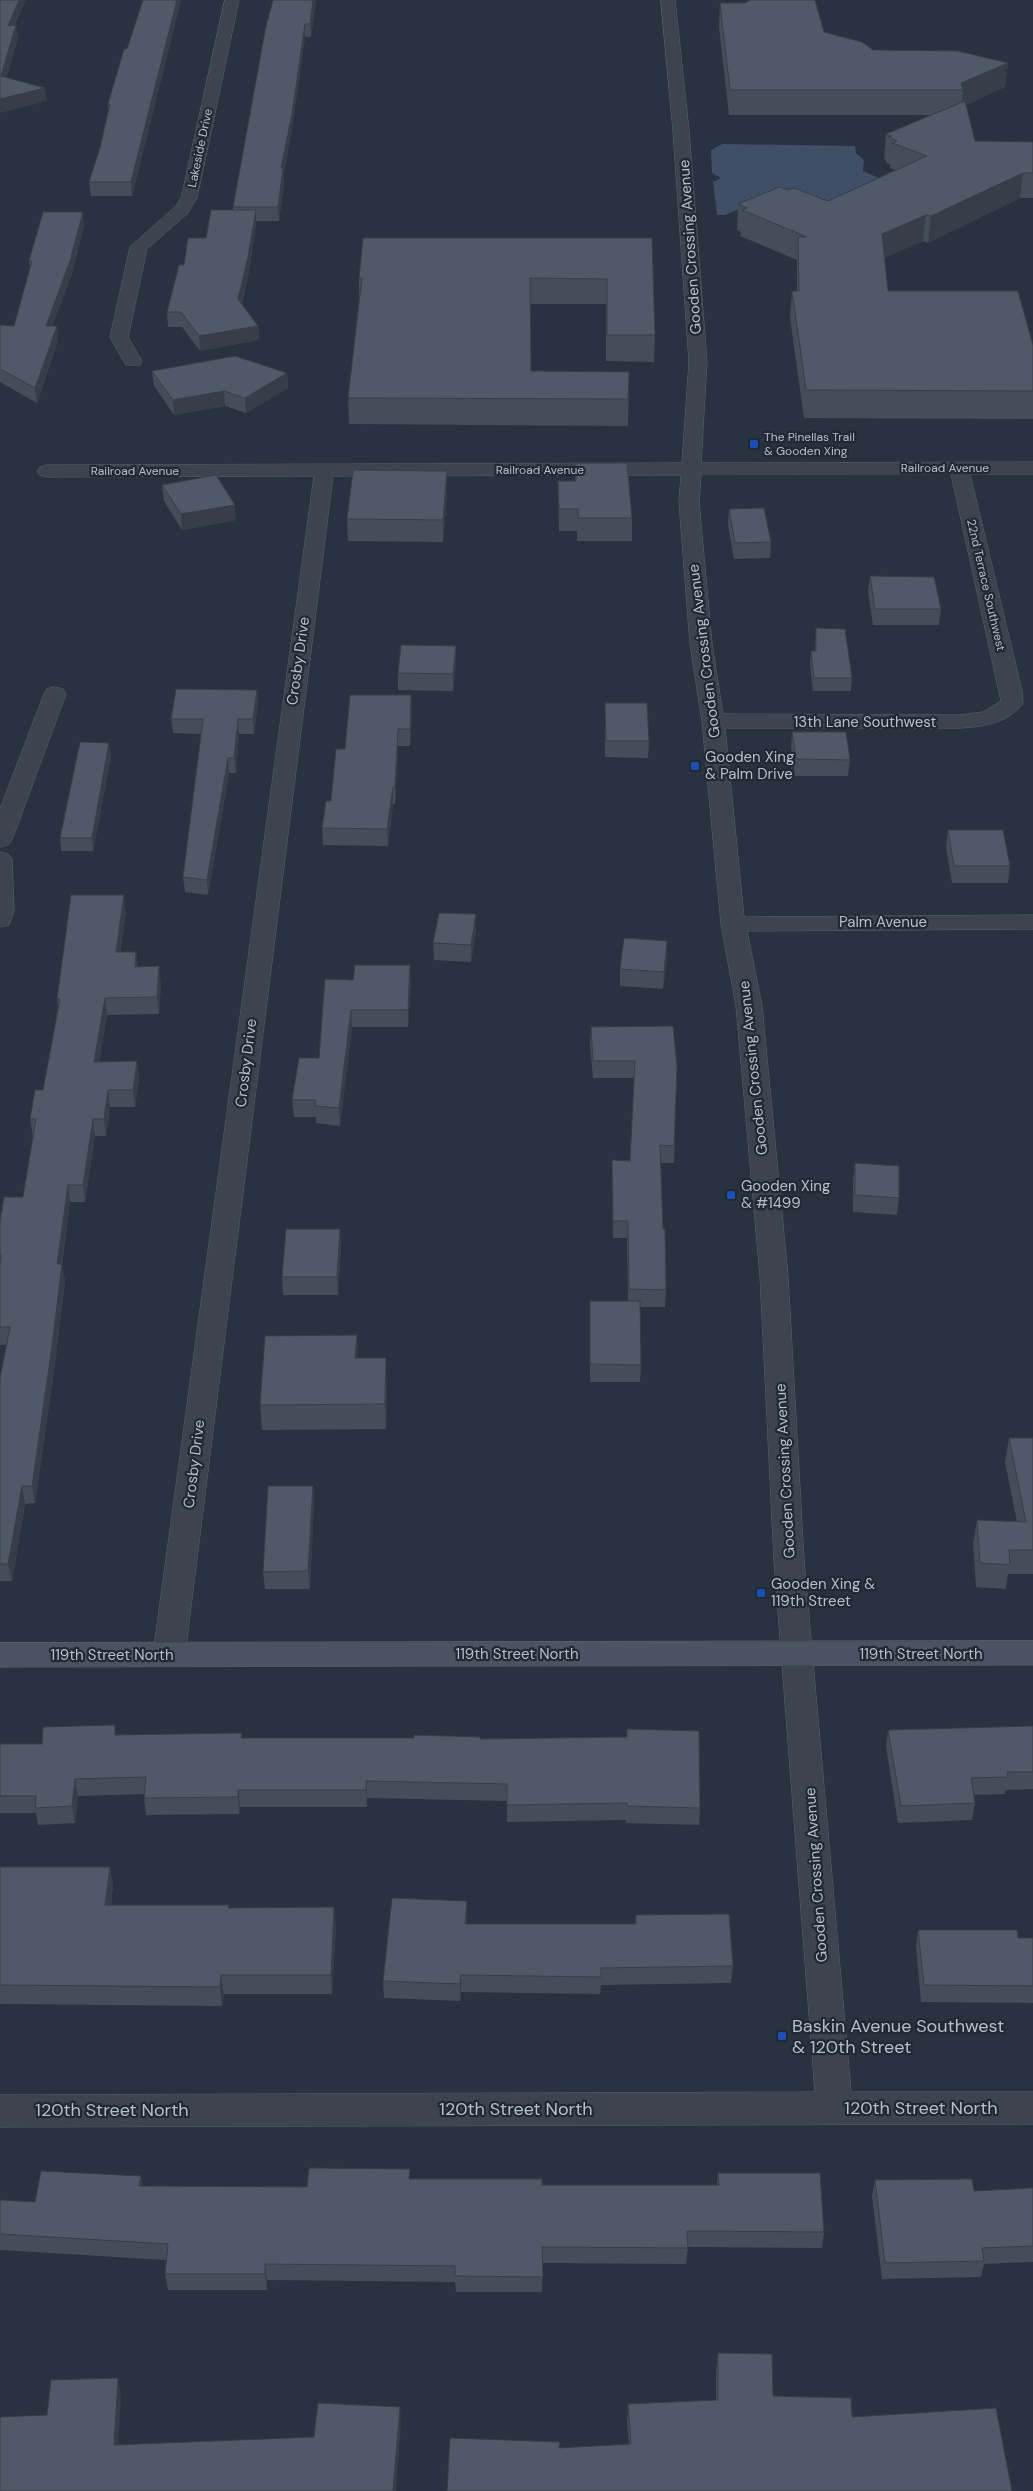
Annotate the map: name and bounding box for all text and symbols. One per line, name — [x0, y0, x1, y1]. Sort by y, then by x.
street label: Lakeside Drive — [184, 107, 216, 189]
street label: Gooden Crossing Avenue — [674, 159, 706, 335]
place label: The Pinellas Trail & Gooden Xing — [764, 429, 855, 459]
marker: The Pinellas Trail & Gooden Xing — [748, 438, 760, 450]
street label: Railroad Avenue — [901, 460, 989, 476]
street label: Railroad Avenue — [496, 462, 584, 478]
street label: Railroad Avenue — [91, 463, 179, 479]
street label: 22nd Terrace Southwest — [963, 517, 1009, 653]
street label: Gooden Crossing Avenue — [683, 563, 725, 739]
street label: Crosby Drive — [282, 615, 314, 707]
street label: 13th Lane Southwest — [794, 712, 936, 732]
place label: Gooden Xing & Palm Drive — [705, 747, 794, 784]
marker: Gooden Xing & Palm Drive — [689, 760, 701, 772]
street label: Palm Avenue — [839, 912, 927, 932]
street label: Gooden Crossing Avenue — [734, 980, 772, 1156]
street label: Crosby Drive — [231, 1018, 261, 1108]
place label: Gooden Xing & #1499 — [741, 1176, 830, 1213]
marker: Gooden Xing & #1499 — [725, 1189, 737, 1201]
street label: Gooden Crossing Avenue — [770, 1383, 800, 1559]
street label: Crosby Drive — [179, 1419, 209, 1509]
place label: Gooden Xing & 119th Street — [771, 1574, 875, 1611]
marker: Gooden Xing & 119th Street — [755, 1587, 767, 1599]
street label: 119th Street North — [455, 1644, 579, 1664]
street label: 119th Street North — [859, 1644, 983, 1664]
street label: 119th Street North — [50, 1645, 174, 1665]
street label: Gooden Crossing Avenue — [800, 1787, 832, 1963]
place label: Baskin Avenue Southwest & 120th Street — [792, 2014, 1004, 2059]
marker: Baskin Avenue Southwest & 120th Street — [776, 2030, 788, 2042]
street label: 120th Street North — [844, 2096, 998, 2120]
street label: 120th Street North — [439, 2097, 593, 2121]
street label: 120th Street North — [35, 2098, 189, 2122]

